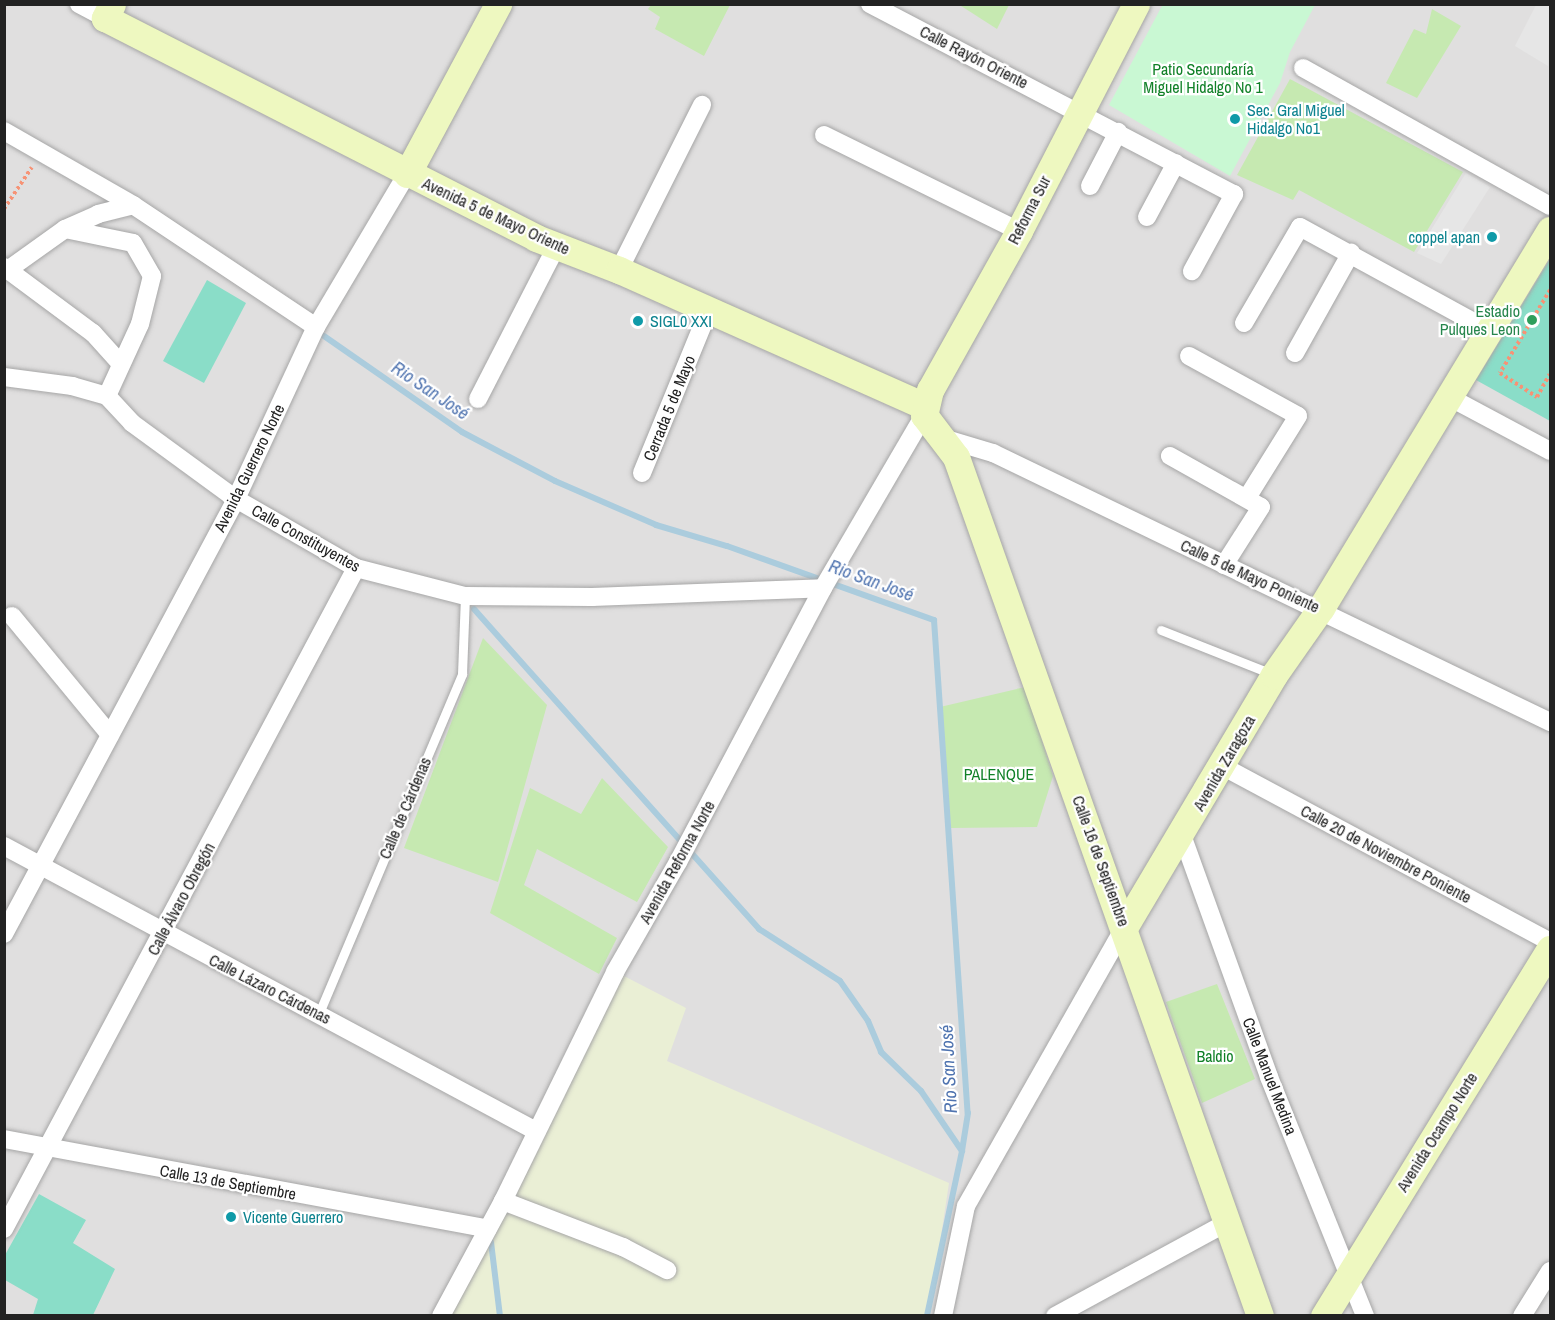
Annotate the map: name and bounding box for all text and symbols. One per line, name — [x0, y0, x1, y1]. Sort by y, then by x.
street label: Calle Rayón Oriente — [917, 21, 1031, 93]
park label: Patio Secundaría Miguel Hidalgo No 1 — [1143, 59, 1263, 97]
place label: Sec. Gral Miguel Hidalgo No1 — [1247, 100, 1345, 138]
marker: Sec. Gral Miguel Hidalgo No1 — [1228, 112, 1242, 126]
street label: Avenida 5 de Mayo Oriente — [419, 173, 573, 259]
street label: Reforma Sur — [1004, 173, 1054, 247]
place label: coppel apan — [1409, 227, 1480, 247]
marker: coppel apan — [1485, 230, 1499, 244]
place label: Estadio Pulques Leon — [1440, 301, 1520, 339]
place label: SIGL0 XXI — [650, 311, 712, 331]
marker: Estadio Pulques Leon — [1525, 313, 1539, 327]
marker: SIGL0 XXI — [631, 314, 645, 328]
street label: Cerrada 5 de Mayo — [639, 352, 699, 464]
water label: Rio San José — [387, 357, 473, 425]
street label: Avenida Guerrero Norte — [210, 401, 288, 535]
street label: Calle Constituyentes — [248, 500, 364, 576]
street label: Calle 5 de Mayo Poniente — [1178, 535, 1322, 617]
water label: Rio San José — [826, 556, 916, 606]
street label: Avenida Zaragoza — [1189, 712, 1259, 814]
street label: Calle de Cárdenas — [375, 754, 435, 862]
park label: PALENQUE — [964, 764, 1034, 784]
street label: Calle 16 de Septiembre — [1068, 793, 1134, 929]
street label: Avenida Reforma Norte — [635, 797, 719, 927]
street label: Calle 20 de Noviembre Poniente — [1297, 801, 1475, 907]
street label: Calle Álvaro Obregón — [143, 839, 219, 959]
street label: Calle Lázaro Cárdenas — [206, 950, 334, 1028]
street label: Calle Manuel Medina — [1239, 1015, 1301, 1137]
water label: Rio San José — [936, 1024, 962, 1114]
park label: Baldio — [1196, 1046, 1234, 1066]
street label: Avenida Ocampo Norte — [1393, 1069, 1481, 1195]
street label: Calle 13 de Septiembre — [158, 1161, 298, 1203]
place label: Vicente Guerrero — [243, 1207, 343, 1227]
marker: Vicente Guerrero — [224, 1210, 238, 1224]

